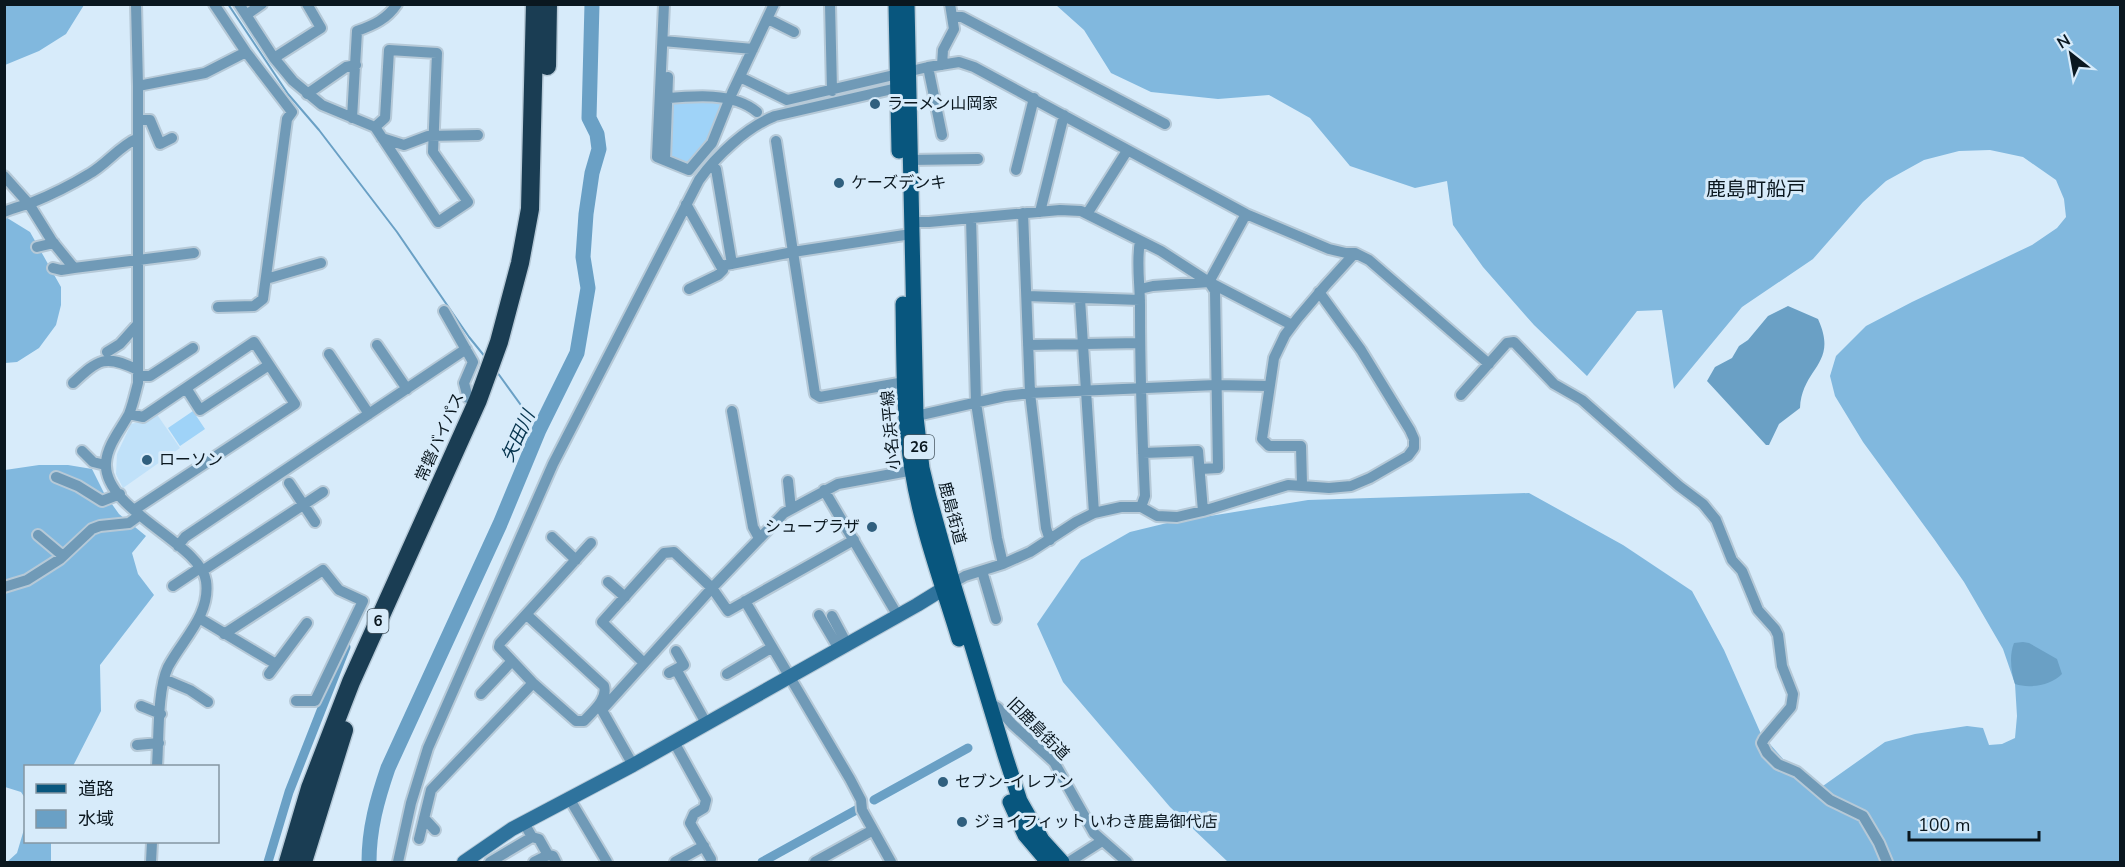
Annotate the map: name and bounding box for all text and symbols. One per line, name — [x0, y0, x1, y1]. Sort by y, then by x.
north arrow — [2041, 24, 2101, 84]
text: N — [2053, 29, 2075, 55]
place label: ラーメン山岡家 — [887, 93, 998, 115]
marker: ラーメン山岡家 — [868, 97, 882, 111]
place label: ケーズデンキ — [851, 172, 946, 194]
marker: ケーズデンキ — [832, 176, 846, 190]
district label: 鹿島町船戸 — [1706, 176, 1806, 203]
street label: 常磐バイパス — [410, 389, 470, 485]
street label: 小名浜平線 — [877, 389, 905, 471]
water label: 矢田川 — [496, 405, 541, 466]
road number: 26 — [904, 435, 934, 459]
place label: ローソン — [159, 449, 223, 471]
marker: ローソン — [140, 453, 154, 467]
street label: 鹿島街道 — [933, 479, 971, 547]
place label: シュープラザ — [765, 516, 860, 538]
marker: シュープラザ — [865, 520, 879, 534]
road number: 6 — [368, 609, 388, 633]
street label: 旧鹿島街道 — [1002, 693, 1074, 765]
legend — [24, 765, 219, 843]
place label: セブン-イレブン — [955, 771, 1074, 793]
marker: セブン-イレブン — [936, 775, 950, 789]
text: 道路 — [78, 777, 114, 801]
scale bar — [1909, 804, 2040, 842]
text: 水域 — [78, 807, 114, 831]
place label: ジョイフィット いわき鹿島御代店 — [974, 811, 1218, 833]
text: 100 m — [1918, 813, 1970, 837]
marker: ジョイフィット いわき鹿島御代店 — [955, 815, 969, 829]

